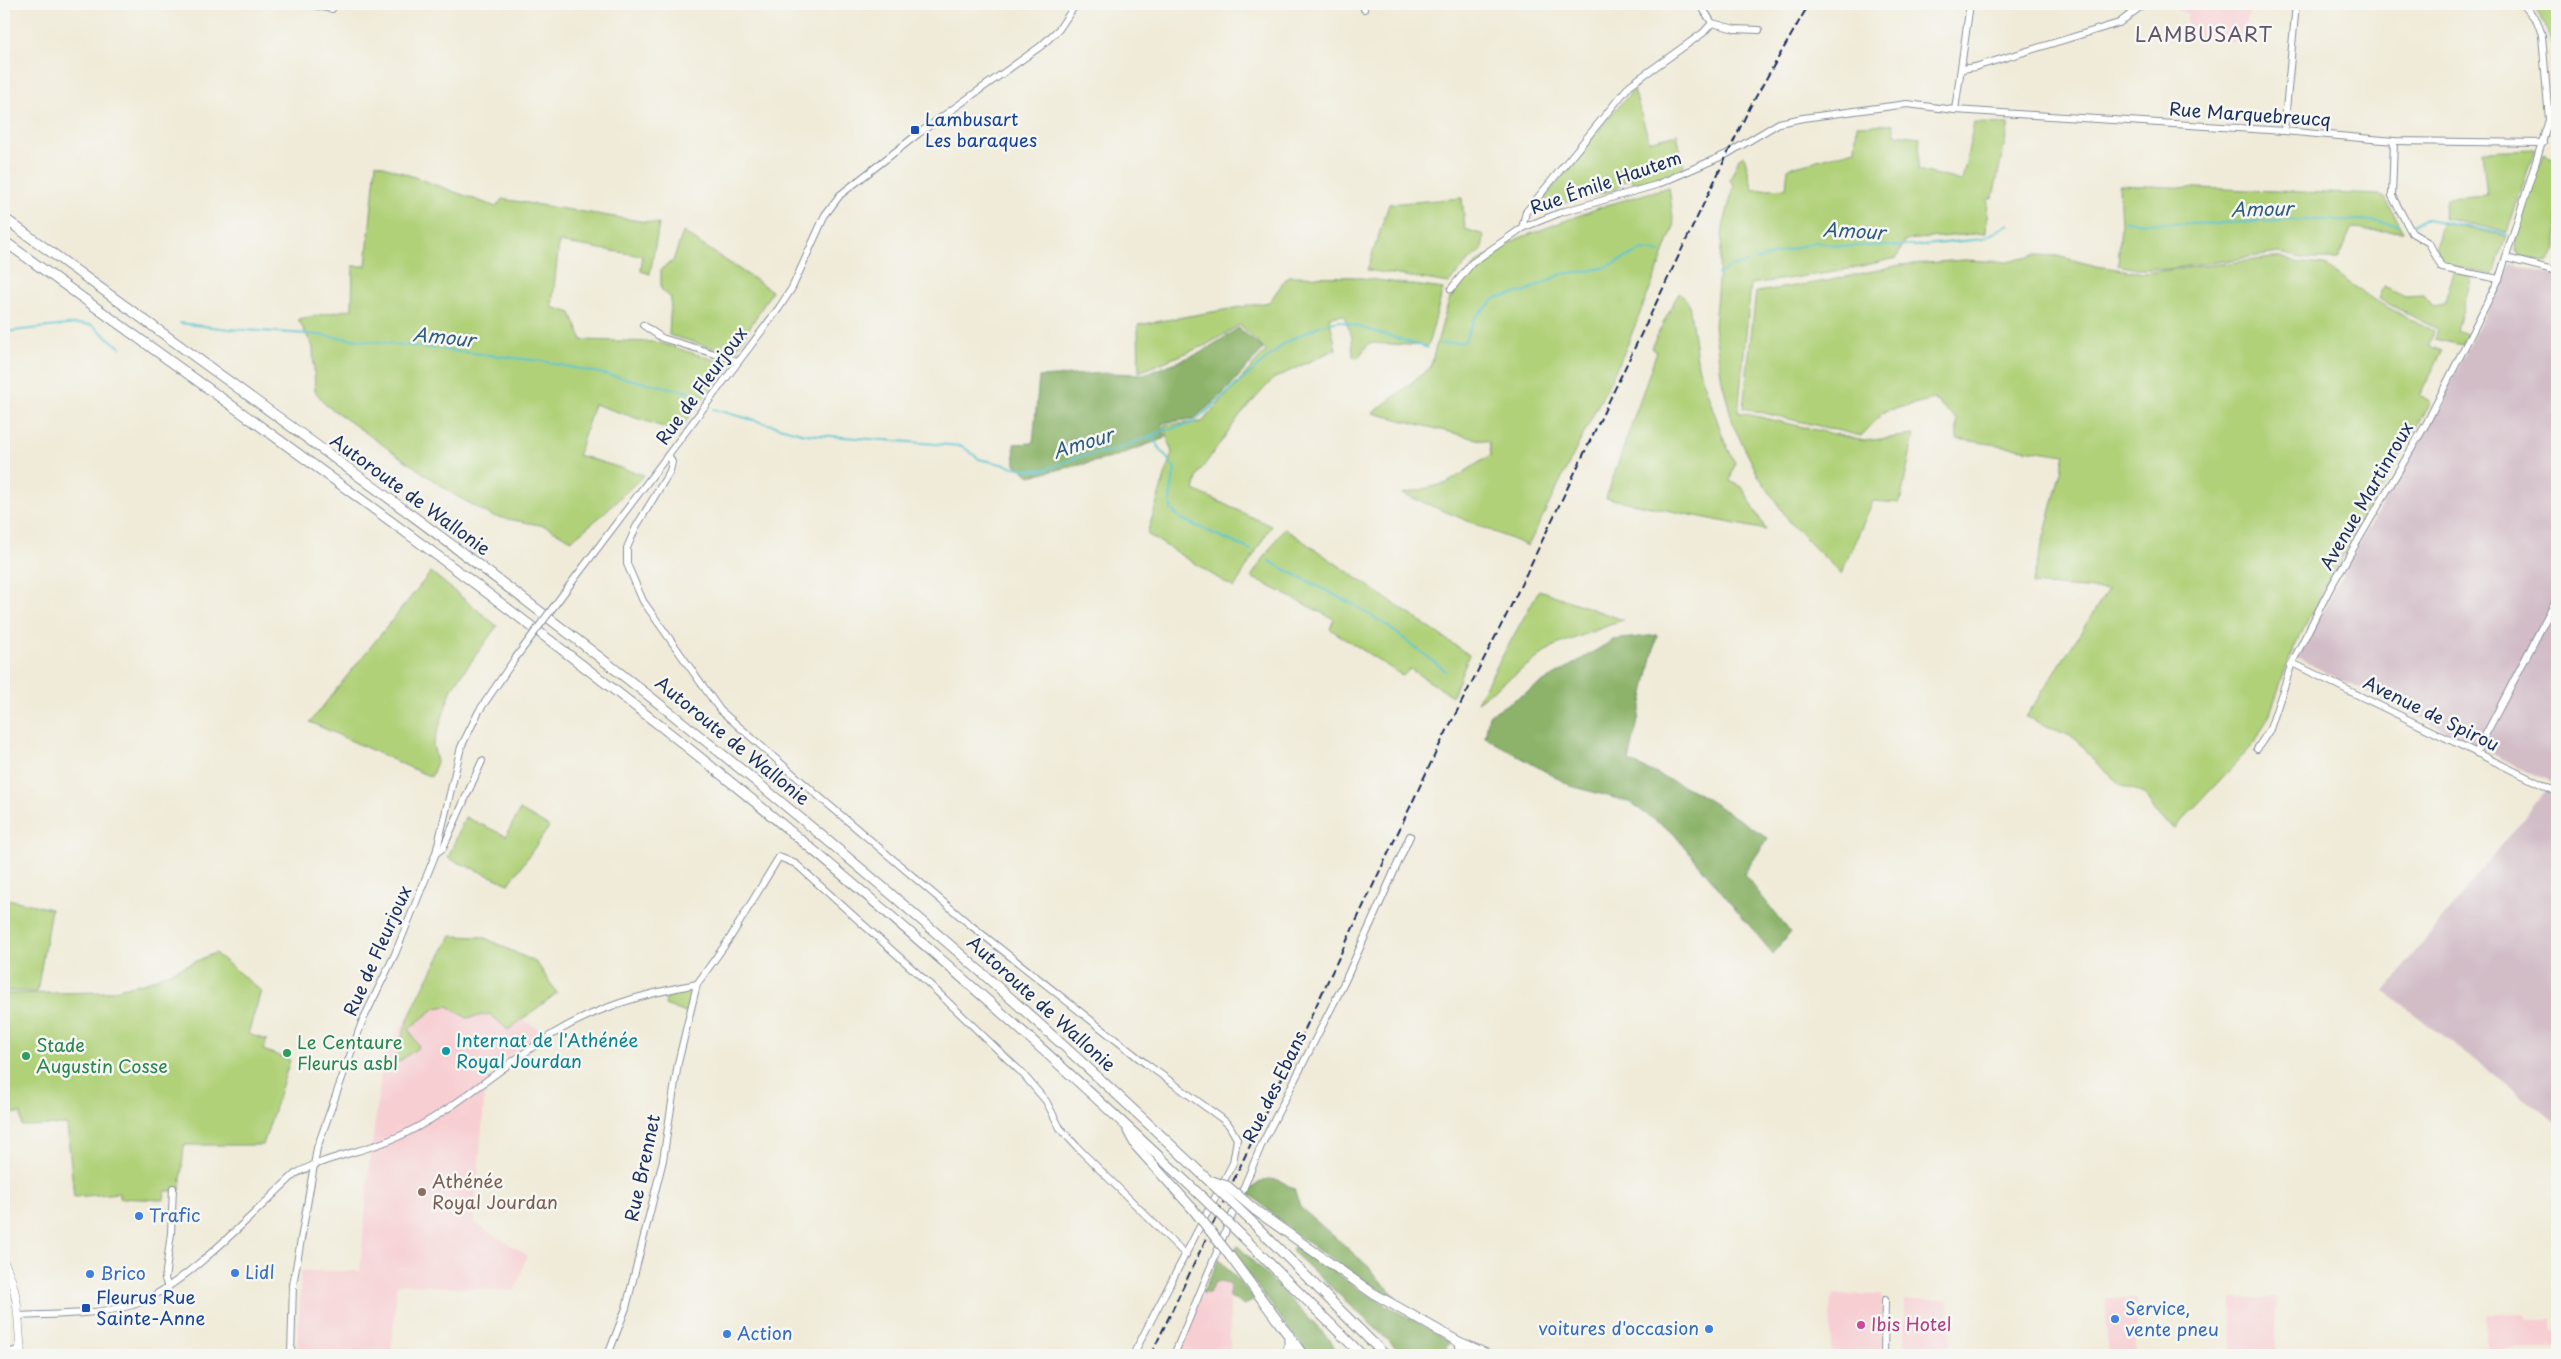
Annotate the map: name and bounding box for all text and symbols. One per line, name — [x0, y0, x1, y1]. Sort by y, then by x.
district label: LAMBUSART — [2135, 19, 2273, 49]
street label: Rue Marquebreucq — [2168, 94, 2332, 133]
place label: Lambusart Les baraques — [925, 105, 1037, 153]
marker: Lambusart Les baraques — [909, 124, 921, 136]
street label: Rue Émile Hautem — [1526, 143, 1685, 220]
water label: Amour — [2231, 193, 2296, 223]
water label: Amour — [1822, 214, 1889, 246]
water label: Amour — [412, 319, 480, 354]
street label: Rue de Fleurjoux — [649, 320, 753, 450]
street label: Avenue Martinroux — [2312, 416, 2419, 574]
water label: Amour — [1049, 419, 1120, 465]
street label: Autoroute de Wallonie — [325, 426, 497, 561]
street label: Avenue de Spirou — [2359, 668, 2504, 757]
street label: Autoroute de Wallonie — [650, 669, 816, 811]
street label: Rue de Fleurjoux — [336, 881, 418, 1020]
street label: Autoroute de Wallonie — [962, 929, 1123, 1077]
place label: Internat de l'Athénée Royal Jourdan — [456, 1026, 639, 1074]
street label: Rue des Ebans — [1235, 1026, 1312, 1147]
place label: Le Centaure Fleurus asbl — [297, 1028, 403, 1076]
place label: Stade Augustin Cosse — [36, 1031, 168, 1079]
marker: Internat de l'Athénée Royal Jourdan — [440, 1045, 452, 1057]
marker: Le Centaure Fleurus asbl — [281, 1047, 293, 1059]
marker: Stade Augustin Cosse — [20, 1050, 32, 1062]
street label: Rue Brennet — [617, 1112, 666, 1224]
place label: Athénée Royal Jourdan — [432, 1167, 558, 1215]
marker: Athénée Royal Jourdan — [416, 1186, 428, 1198]
place label: Trafic — [149, 1201, 200, 1228]
marker: Trafic — [133, 1210, 145, 1222]
place label: Lidl — [245, 1258, 275, 1285]
place label: Brico — [100, 1259, 146, 1286]
marker: Lidl — [229, 1267, 241, 1279]
marker: Brico — [84, 1268, 96, 1280]
place label: Fleurus Rue Sainte-Anne — [96, 1283, 205, 1331]
place label: Service, vente pneu — [2125, 1294, 2219, 1342]
marker: Fleurus Rue Sainte-Anne — [80, 1302, 92, 1314]
place label: Ibis Hotel — [1871, 1310, 1951, 1337]
marker: Service, vente pneu — [2109, 1313, 2121, 1325]
place label: voitures d'occasion — [1538, 1314, 1699, 1341]
place label: Action — [737, 1319, 793, 1346]
marker: Ibis Hotel — [1855, 1319, 1867, 1331]
marker: voitures d'occasion — [1703, 1323, 1715, 1335]
marker: Action — [721, 1328, 733, 1340]

